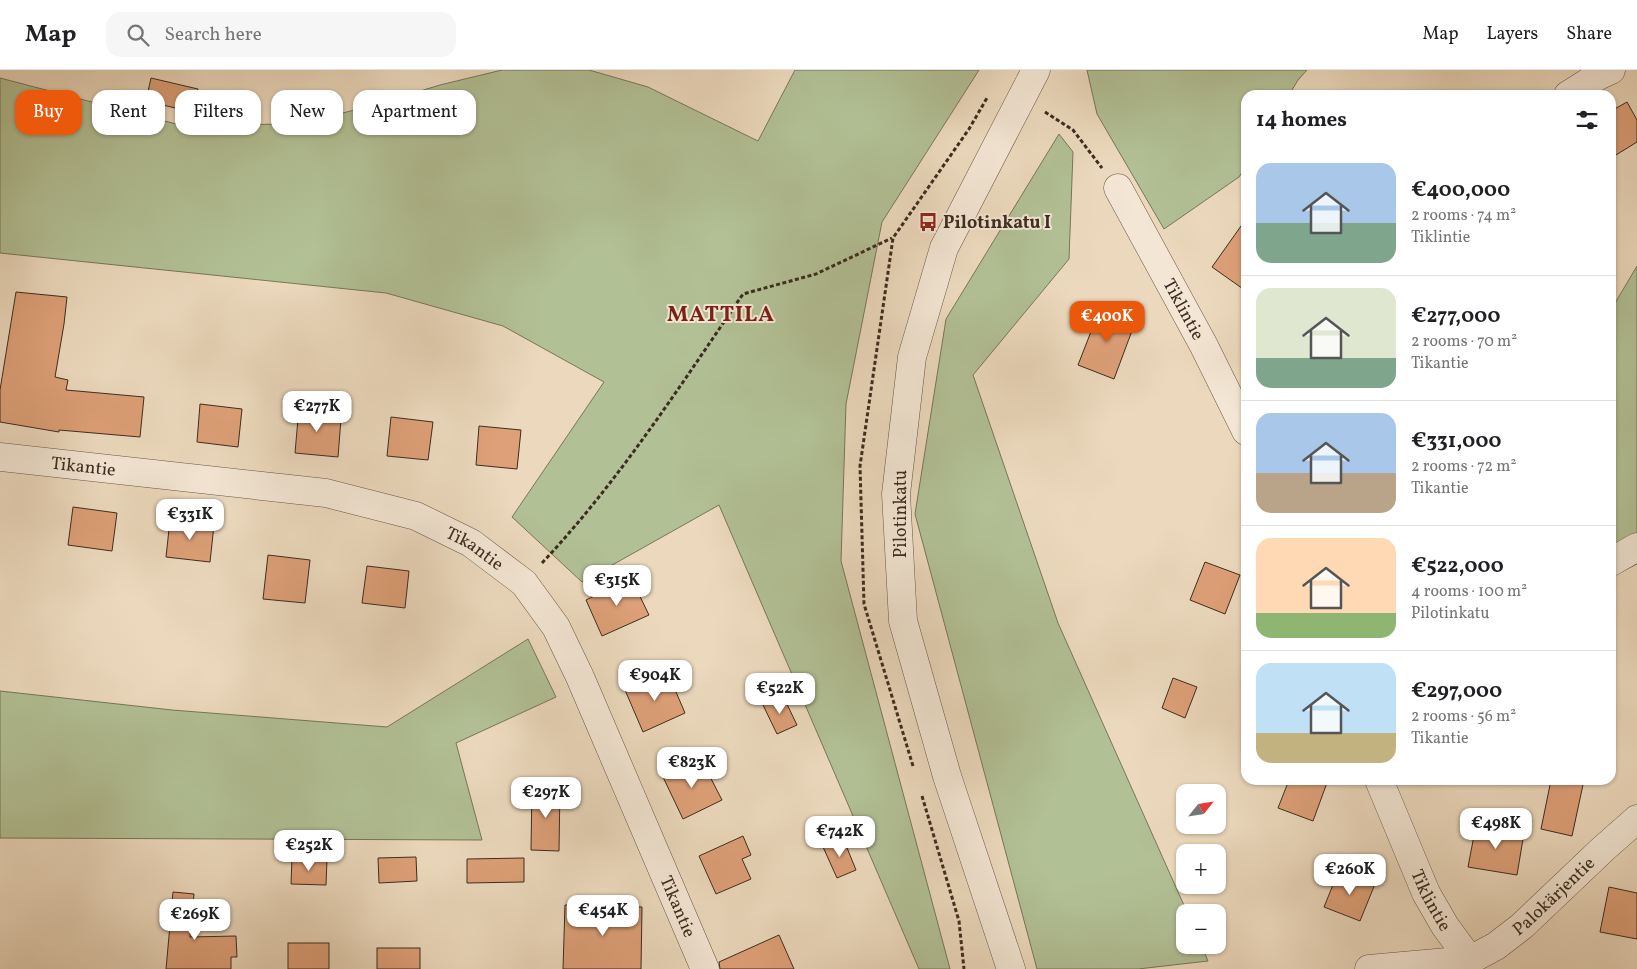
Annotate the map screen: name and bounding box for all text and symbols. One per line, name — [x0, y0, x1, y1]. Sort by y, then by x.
search box — [106, 12, 456, 57]
text: Map — [25, 18, 76, 52]
icon: search — [124, 21, 152, 49]
text: Search here — [164, 22, 262, 48]
text: Map — [1422, 22, 1458, 47]
text: Layers — [1486, 22, 1538, 47]
text: Share — [1566, 22, 1612, 47]
chip: Buy — [15, 90, 82, 135]
chip: Rent — [92, 90, 165, 135]
chip: Filters — [175, 90, 261, 135]
chip: New — [271, 90, 343, 135]
chip: Apartment — [353, 90, 476, 135]
text: 14 homes — [1256, 106, 1347, 135]
icon: filters — [1573, 106, 1601, 134]
text: €400,000 — [1411, 176, 1510, 205]
icon: home — [1296, 183, 1356, 243]
text: 2 rooms · 74 m² — [1411, 205, 1516, 227]
bus stop icon: Pilotinkatu I — [917, 211, 939, 233]
place label: Pilotinkatu I — [943, 211, 1051, 236]
text: Tiklintie — [1411, 227, 1470, 249]
street label: Tiklintie — [1156, 275, 1210, 345]
district label: MATTILA — [667, 300, 775, 331]
pin: €400K — [1072, 300, 1142, 343]
text: €277,000 — [1411, 302, 1500, 331]
text: €400K — [1081, 306, 1133, 328]
icon: home — [1296, 308, 1356, 368]
text: 2 rooms · 70 m² — [1411, 331, 1517, 353]
text: Tikantie — [1411, 353, 1469, 375]
pin: €277K — [282, 390, 352, 433]
text: €277K — [294, 396, 340, 418]
text: €331,000 — [1411, 427, 1502, 456]
icon: home — [1296, 433, 1356, 493]
street label: Tikantie — [50, 452, 117, 484]
text: 2 rooms · 72 m² — [1411, 456, 1516, 478]
street label: Pilotinkatu — [889, 470, 914, 558]
text: Tikantie — [1411, 478, 1469, 500]
pin: €331K — [155, 498, 225, 541]
text: €331K — [167, 504, 213, 526]
street label: Tikantie — [441, 521, 508, 577]
text: €522,000 — [1411, 552, 1504, 581]
icon: home — [1296, 558, 1356, 618]
pin: €315K — [582, 564, 652, 607]
text: €315K — [594, 570, 640, 592]
text: 4 rooms · 100 m² — [1411, 581, 1527, 603]
text: Pilotinkatu — [1411, 603, 1489, 625]
pin: €904K — [620, 660, 690, 702]
text: €904K — [629, 665, 681, 687]
pin: €522K — [745, 672, 815, 715]
text: €297,000 — [1411, 677, 1502, 706]
text: €522K — [756, 678, 804, 700]
icon: home — [1296, 683, 1356, 743]
text: 2 rooms · 56 m² — [1411, 706, 1516, 728]
text: Tikantie — [1411, 728, 1469, 750]
pin: €823K — [657, 746, 727, 789]
text: €823K — [668, 752, 716, 774]
pin: €297K — [511, 776, 581, 819]
text: €297K — [522, 782, 570, 804]
north arrow — [1176, 784, 1226, 834]
map controls — [1176, 784, 1226, 954]
pin: €498K — [1461, 808, 1531, 850]
text: €498K — [1471, 813, 1521, 835]
pin: €742K — [805, 816, 875, 858]
text: €742K — [816, 821, 864, 843]
pin: €252K — [274, 830, 344, 872]
text: €252K — [285, 835, 333, 857]
button: + — [1176, 844, 1226, 894]
street label: Palokärjentie — [1508, 852, 1601, 943]
pin: €260K — [1315, 854, 1385, 896]
text: €260K — [1325, 859, 1375, 881]
street label: Tiklintie — [1404, 866, 1456, 936]
street label: Tikantie — [653, 872, 701, 942]
pin: €454K — [568, 894, 638, 937]
pin: €269K — [160, 898, 230, 941]
text: €454K — [578, 900, 628, 922]
text: €269K — [170, 904, 220, 926]
button: − — [1176, 904, 1226, 954]

